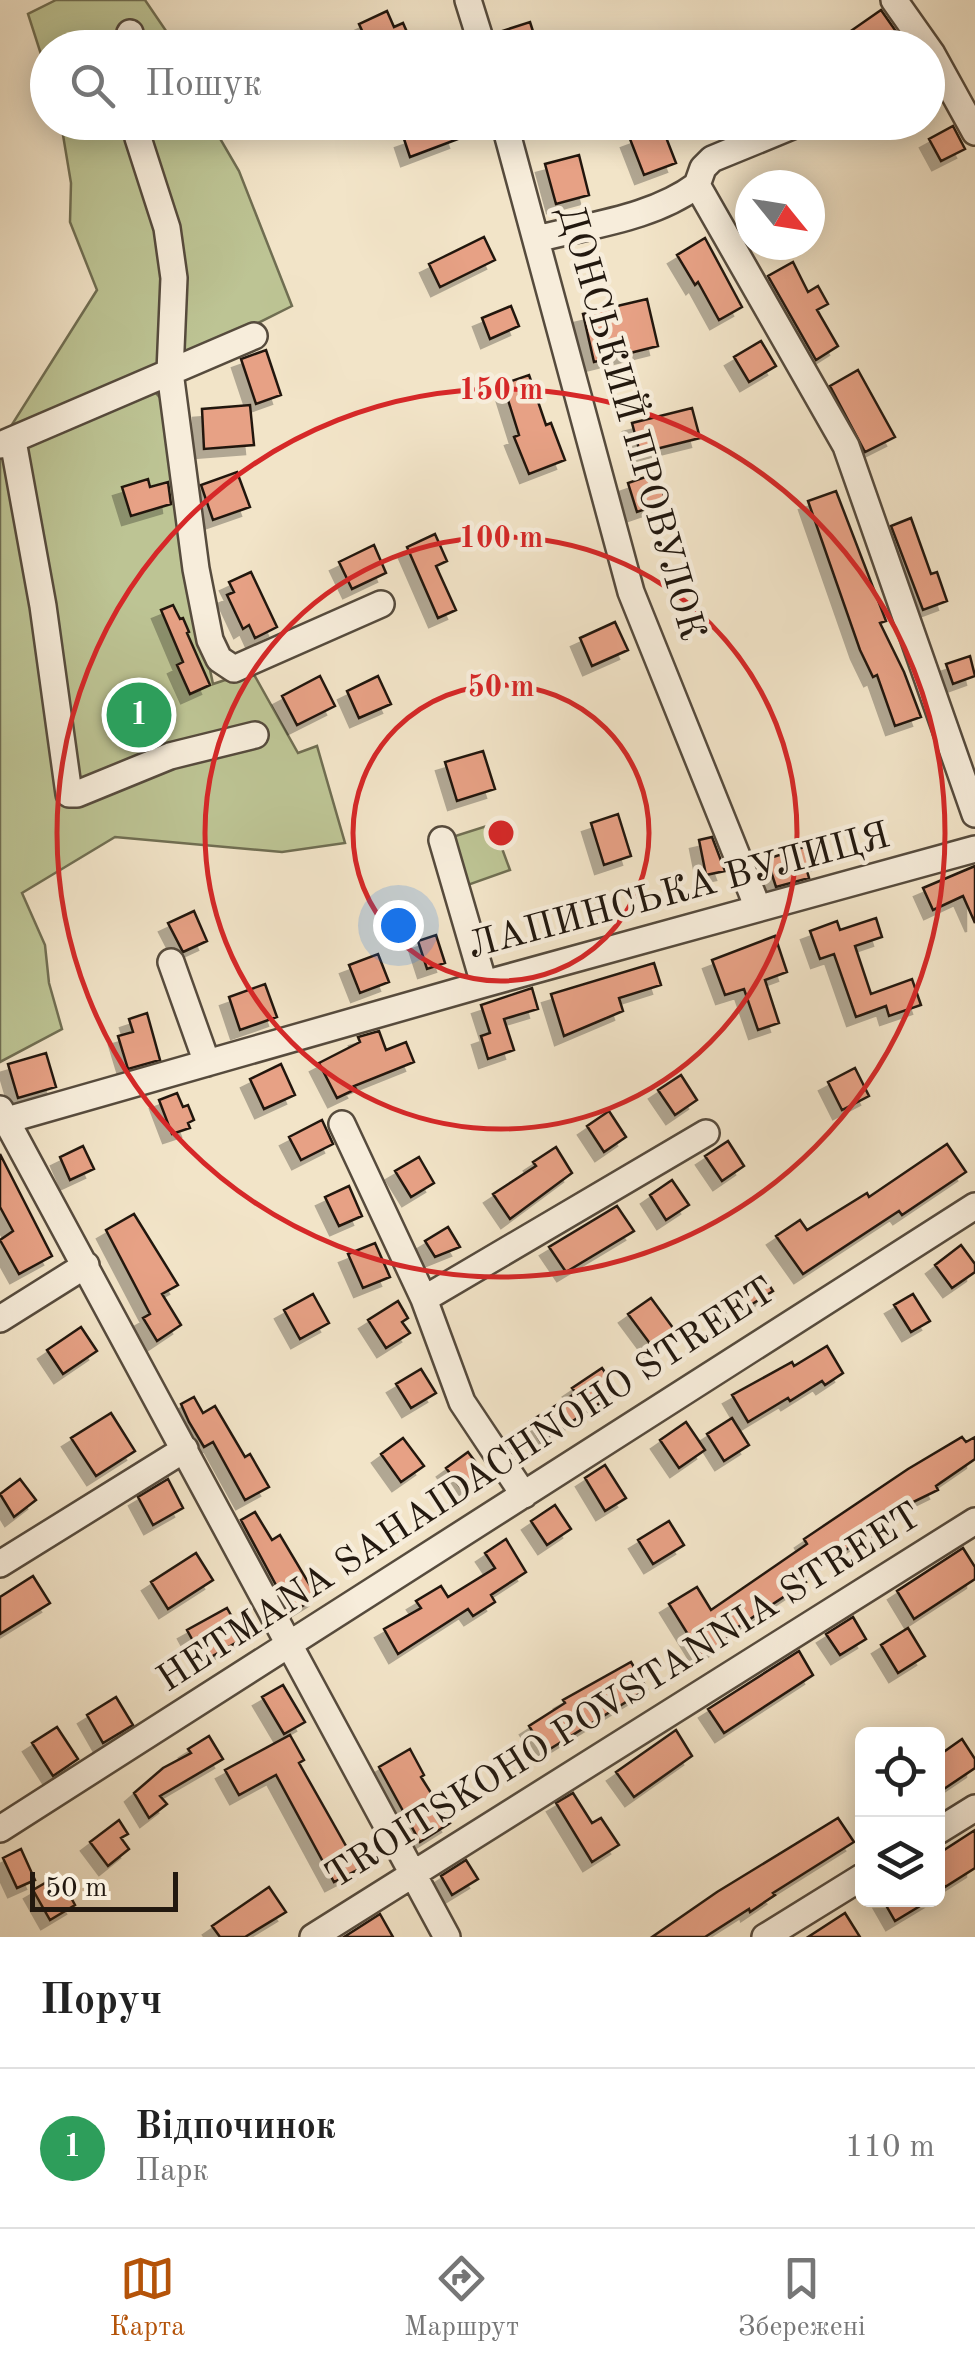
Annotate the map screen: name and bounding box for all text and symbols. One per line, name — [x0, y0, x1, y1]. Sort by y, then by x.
search box — [30, 30, 945, 140]
icon: search — [65, 58, 120, 113]
text: Пошук — [145, 66, 262, 104]
north arrow — [735, 170, 825, 260]
street label: ДОНСЬКИЙ ПРОВУЛОК — [550, 199, 718, 645]
text: 150 m — [459, 376, 543, 406]
text: 100 m — [459, 524, 543, 554]
text: 50 m — [467, 673, 535, 703]
pin: 1 — [106, 678, 172, 752]
centre of rings — [483, 815, 519, 851]
street label: ЛАПИНСЬКА ВУЛИЦЯ — [464, 817, 894, 967]
your location — [373, 900, 424, 951]
street label: HETMANA SAHAIDACHNOHO STREET — [151, 1272, 783, 1700]
street label: TROITSKOHO POVSTANNIA STREET — [320, 1497, 928, 1897]
map controls — [855, 1727, 945, 1907]
button: locate — [855, 1727, 945, 1817]
button: layers — [855, 1817, 945, 1907]
scale bar — [30, 1867, 178, 1912]
text: 50 m — [45, 1875, 108, 1903]
text: Поруч — [40, 1981, 162, 2023]
text: Відпочинок — [135, 2109, 336, 2147]
text: 1 — [63, 2132, 82, 2164]
text: 110 m — [845, 2132, 935, 2164]
text: Парк — [135, 2156, 209, 2188]
tab: Карта — [109, 2251, 185, 2346]
tab: Маршрут — [404, 2251, 519, 2346]
tab: Збережені — [738, 2251, 866, 2346]

